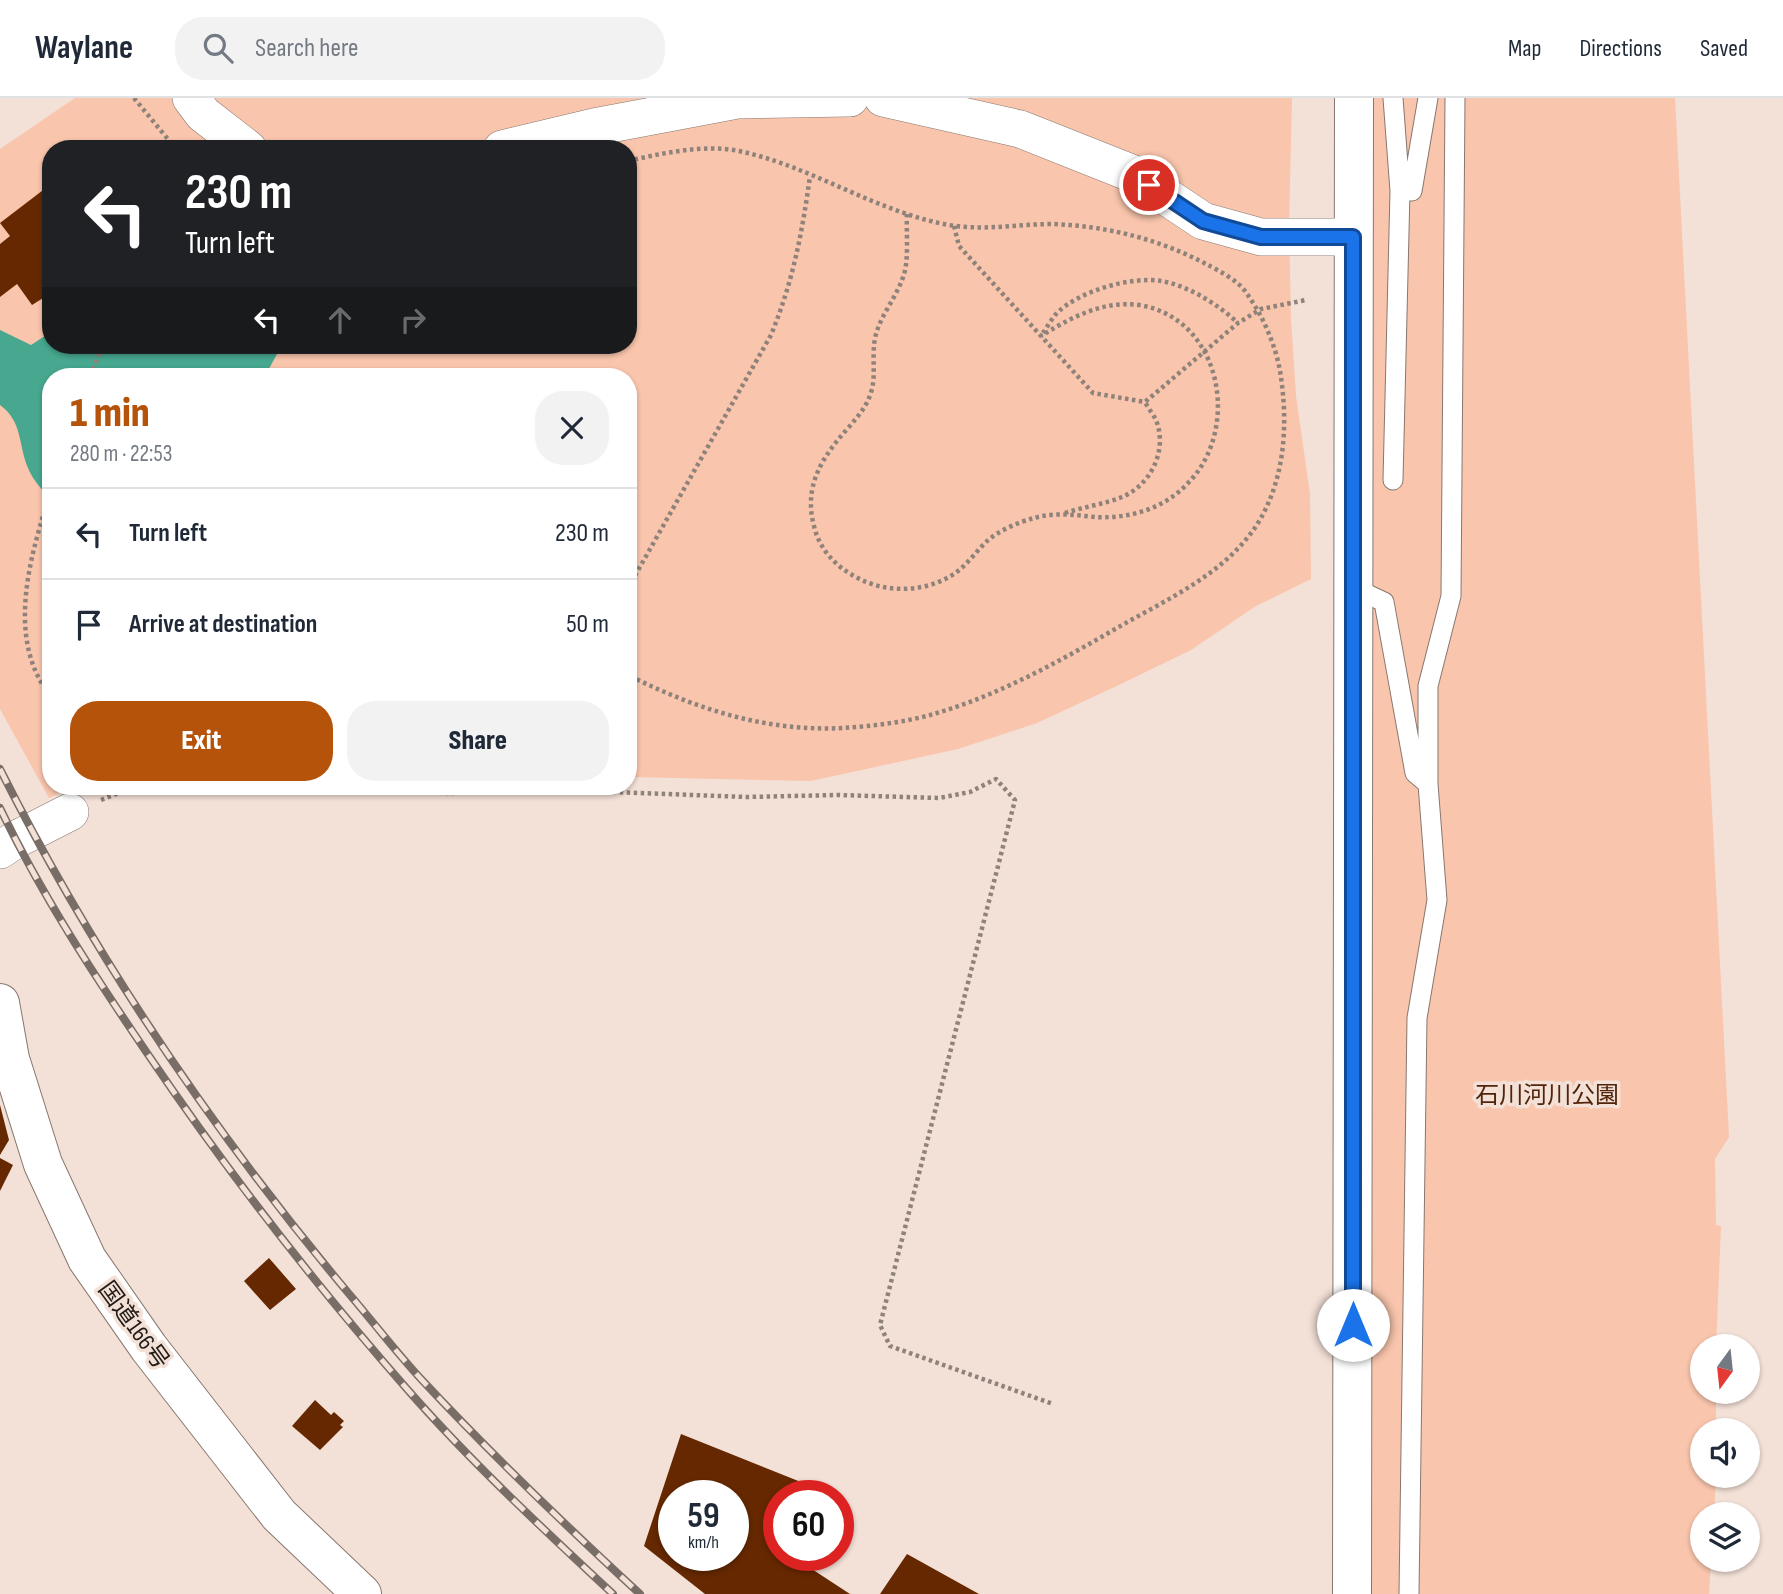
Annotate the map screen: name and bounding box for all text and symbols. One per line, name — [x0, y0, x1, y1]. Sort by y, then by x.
search box — [175, 17, 665, 80]
text: Waylane — [35, 28, 133, 68]
icon: search — [199, 29, 237, 67]
text: Search here — [255, 33, 358, 64]
text: Map — [1508, 34, 1541, 63]
text: Directions — [1579, 34, 1662, 63]
text: Saved — [1700, 34, 1748, 63]
pin — [1119, 155, 1179, 215]
text: 230 m — [185, 164, 292, 223]
icon: arrive — [1130, 166, 1168, 204]
icon: left — [70, 168, 161, 259]
text: Turn left — [185, 224, 275, 263]
icon: left — [248, 301, 286, 339]
icon: ahead — [321, 301, 359, 339]
icon: right — [394, 301, 432, 339]
text: 1 min — [70, 388, 150, 439]
button: close — [535, 391, 609, 465]
text: 280 m · 22:53 — [70, 440, 172, 468]
icon: left — [70, 515, 108, 553]
text: Turn left — [129, 518, 207, 549]
text: 230 m — [555, 518, 609, 549]
icon: arrive — [70, 606, 108, 644]
text: Arrive at destination — [129, 609, 317, 640]
text: 50 m — [566, 609, 609, 640]
button: Exit — [70, 701, 333, 781]
button: Share — [347, 701, 609, 781]
park label: 石川河川公園 — [1475, 1081, 1619, 1110]
street label: 国道166号 — [92, 1276, 175, 1375]
position arrow — [1316, 1288, 1390, 1362]
north arrow — [1690, 1334, 1760, 1404]
map controls — [1690, 1334, 1760, 1572]
button: sound — [1690, 1418, 1760, 1488]
speed limit sign: 60 — [763, 1480, 854, 1571]
text: 59 — [688, 1495, 719, 1538]
button: layers — [1690, 1502, 1760, 1572]
text: km/h — [688, 1532, 719, 1553]

